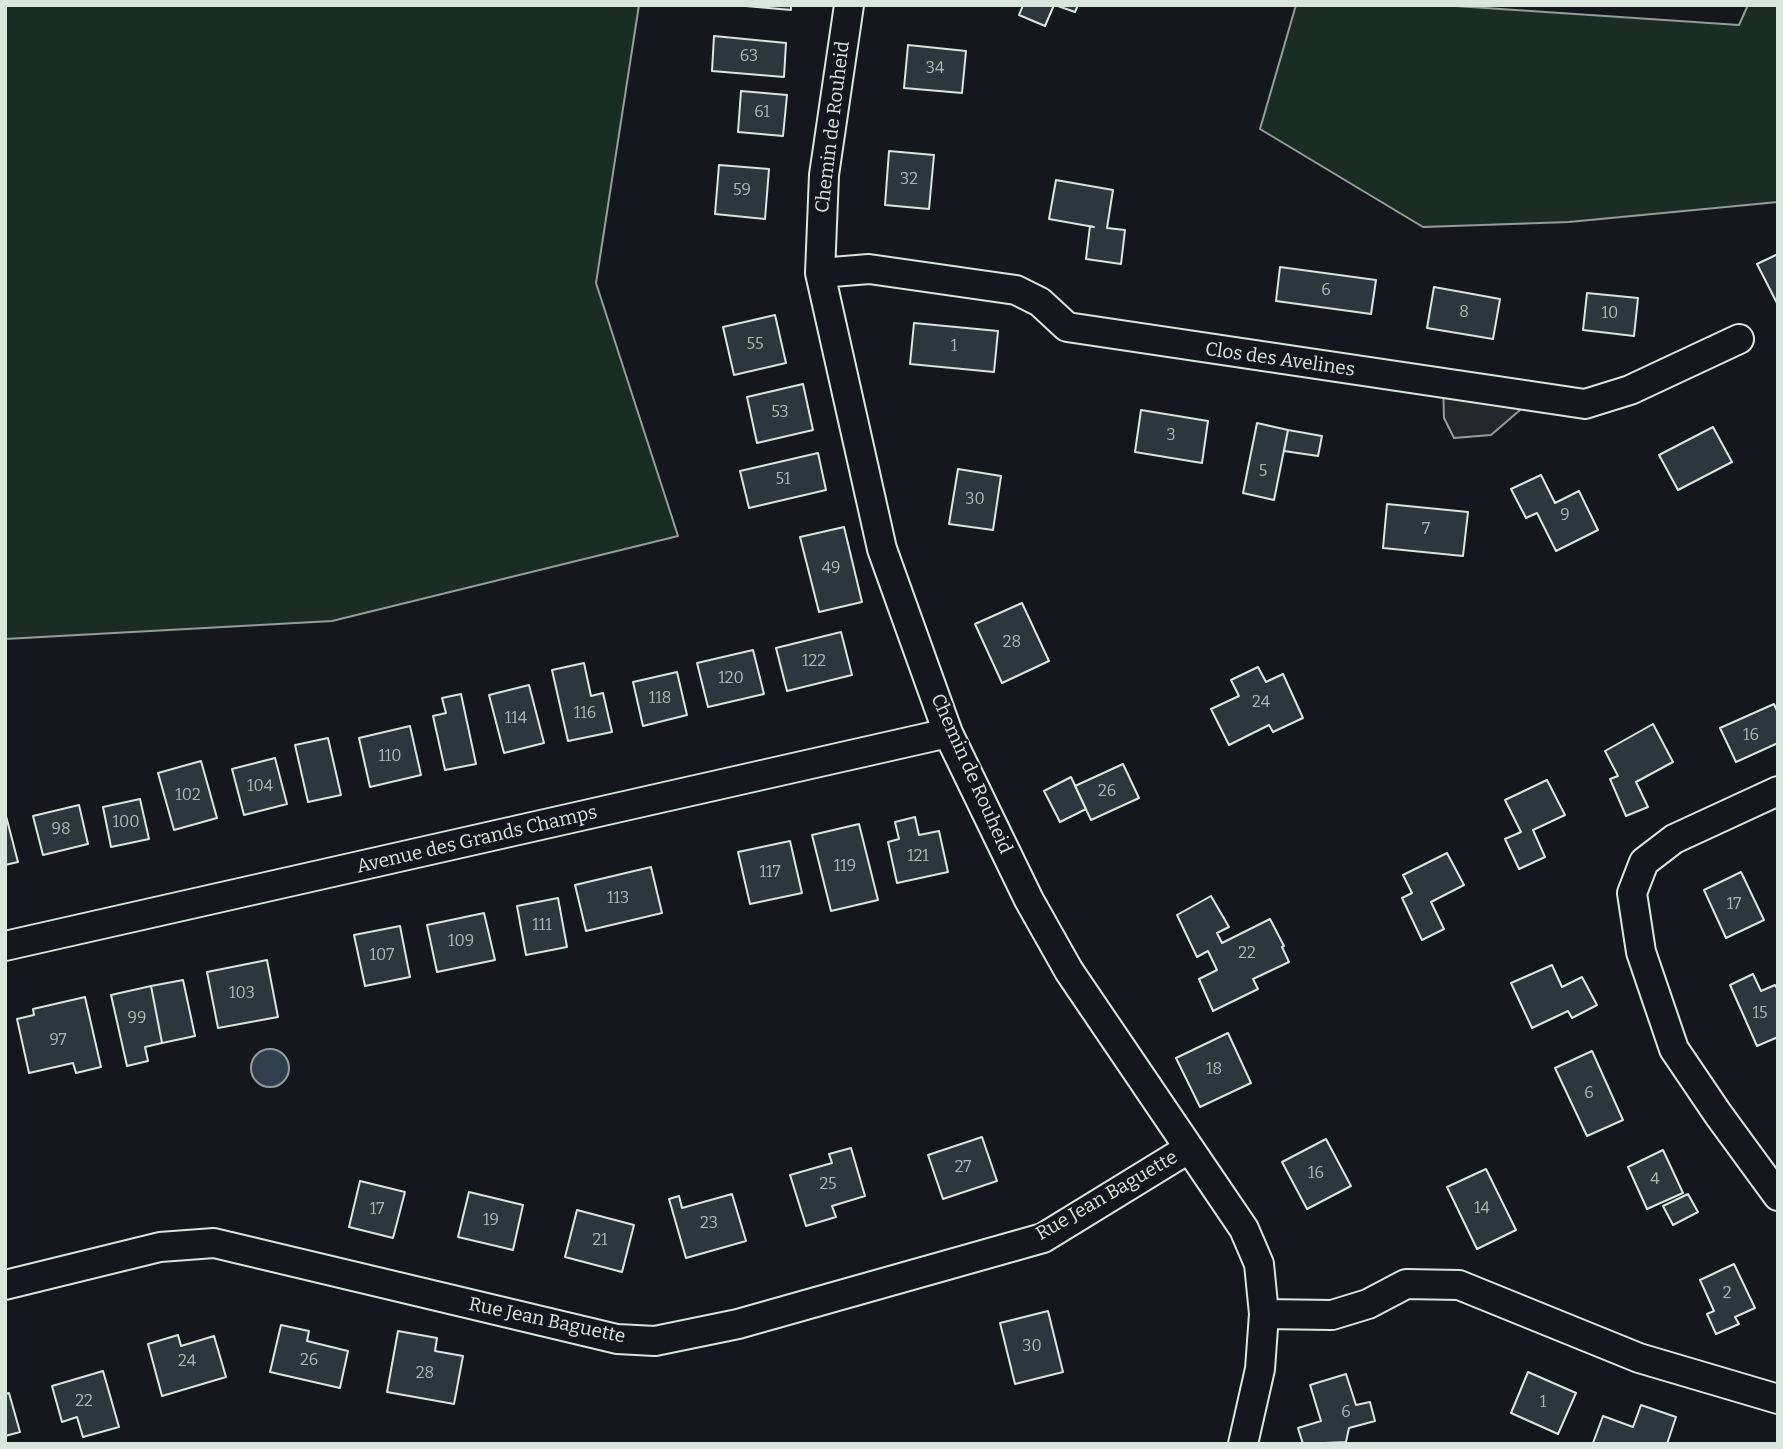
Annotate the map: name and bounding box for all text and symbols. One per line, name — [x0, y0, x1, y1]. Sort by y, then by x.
street label: Chemin de Rouheid — [811, 40, 855, 214]
house number: 63 — [740, 47, 758, 67]
house number: 34 — [926, 59, 944, 79]
house number: 61 — [754, 103, 770, 123]
house number: 32 — [900, 170, 918, 190]
house number: 59 — [733, 181, 751, 201]
house number: 6 — [1321, 281, 1331, 301]
house number: 8 — [1459, 303, 1469, 323]
house number: 10 — [1602, 304, 1618, 324]
house number: 55 — [746, 335, 764, 355]
house number: 1 — [951, 337, 957, 357]
street label: Clos des Avelines — [1204, 338, 1356, 382]
house number: 53 — [771, 403, 789, 423]
house number: 3 — [1166, 426, 1176, 446]
house number: 5 — [1259, 462, 1267, 482]
house number: 51 — [776, 470, 790, 490]
house number: 30 — [965, 490, 985, 510]
house number: 9 — [1560, 506, 1570, 526]
house number: 7 — [1422, 520, 1430, 540]
house number: 49 — [822, 559, 840, 579]
house number: 28 — [1003, 633, 1021, 653]
house number: 122 — [802, 652, 826, 672]
house number: 120 — [718, 669, 744, 689]
house number: 118 — [649, 689, 671, 709]
street label: Chemin de Rouheid — [925, 690, 1017, 858]
house number: 24 — [1252, 693, 1270, 713]
house number: 116 — [574, 704, 596, 724]
house number: 114 — [505, 709, 527, 729]
house number: 16 — [1743, 726, 1759, 746]
house number: 110 — [378, 747, 402, 767]
house number: 104 — [247, 777, 273, 797]
house number: 26 — [1098, 782, 1116, 802]
house number: 102 — [175, 786, 201, 806]
street label: Avenue des Grands Champs — [355, 801, 599, 879]
house number: 100 — [112, 813, 140, 833]
house number: 98 — [52, 820, 70, 840]
house number: 121 — [907, 847, 929, 867]
house number: 119 — [834, 857, 856, 877]
house number: 117 — [760, 863, 780, 883]
house number: 113 — [607, 889, 629, 909]
house number: 17 — [1727, 895, 1741, 915]
house number: 111 — [532, 916, 552, 936]
house number: 109 — [448, 932, 474, 952]
house number: 22 — [1238, 944, 1256, 964]
house number: 107 — [370, 946, 394, 966]
house number: 103 — [229, 984, 255, 1004]
house number: 15 — [1752, 1004, 1768, 1024]
house number: 99 — [128, 1009, 146, 1029]
house number: 97 — [49, 1031, 67, 1051]
house number: 18 — [1206, 1060, 1222, 1080]
house number: 6 — [1584, 1084, 1594, 1104]
street label: Rue Jean Baguette — [1032, 1146, 1182, 1246]
house number: 27 — [955, 1158, 971, 1178]
house number: 16 — [1308, 1164, 1324, 1184]
house number: 4 — [1650, 1170, 1660, 1190]
house number: 25 — [819, 1175, 837, 1195]
house number: 14 — [1474, 1199, 1490, 1219]
house number: 17 — [370, 1200, 384, 1220]
house number: 19 — [483, 1211, 499, 1231]
house number: 23 — [700, 1214, 718, 1234]
house number: 21 — [592, 1231, 608, 1251]
house number: 2 — [1723, 1284, 1731, 1304]
street label: Rue Jean Baguette — [467, 1293, 627, 1349]
house number: 30 — [1022, 1337, 1042, 1357]
house number: 26 — [300, 1351, 318, 1371]
house number: 24 — [178, 1352, 196, 1372]
house number: 28 — [416, 1364, 434, 1384]
house number: 22 — [75, 1392, 93, 1412]
house number: 1 — [1540, 1393, 1546, 1413]
house number: 6 — [1341, 1403, 1351, 1423]

